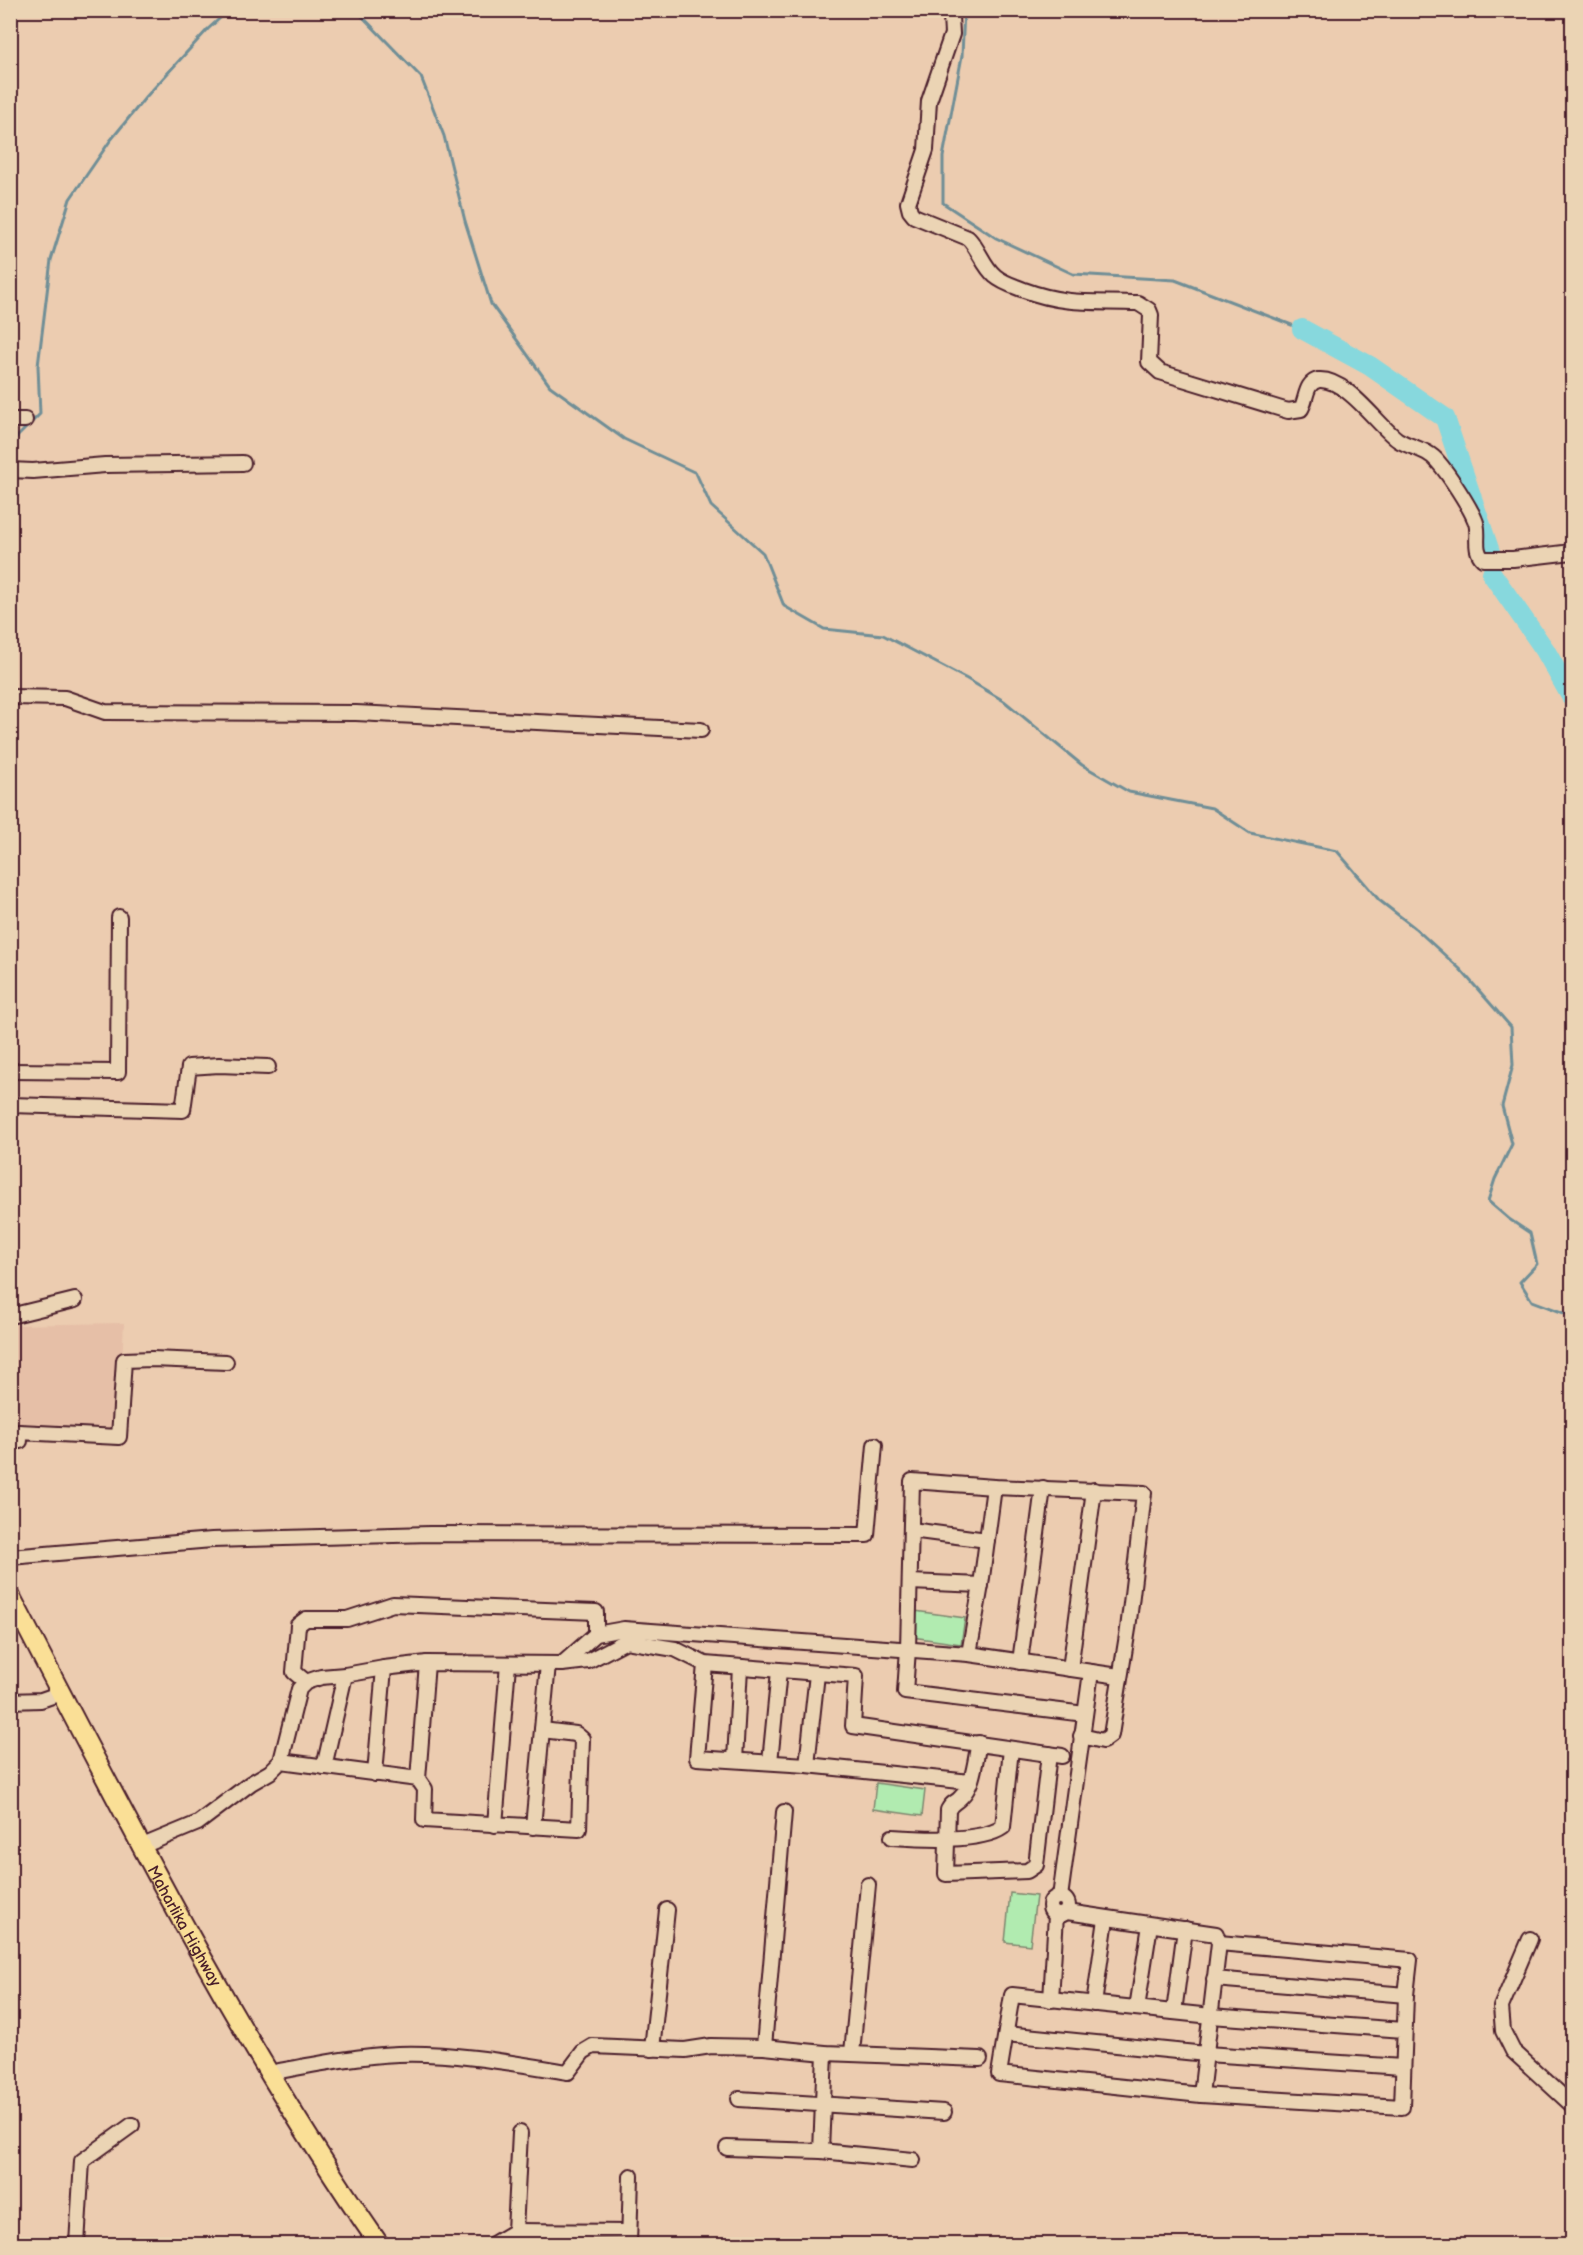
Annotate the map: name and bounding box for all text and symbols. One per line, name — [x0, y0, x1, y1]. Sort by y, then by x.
street label: Maharlika Highway — [142, 1863, 225, 1991]

